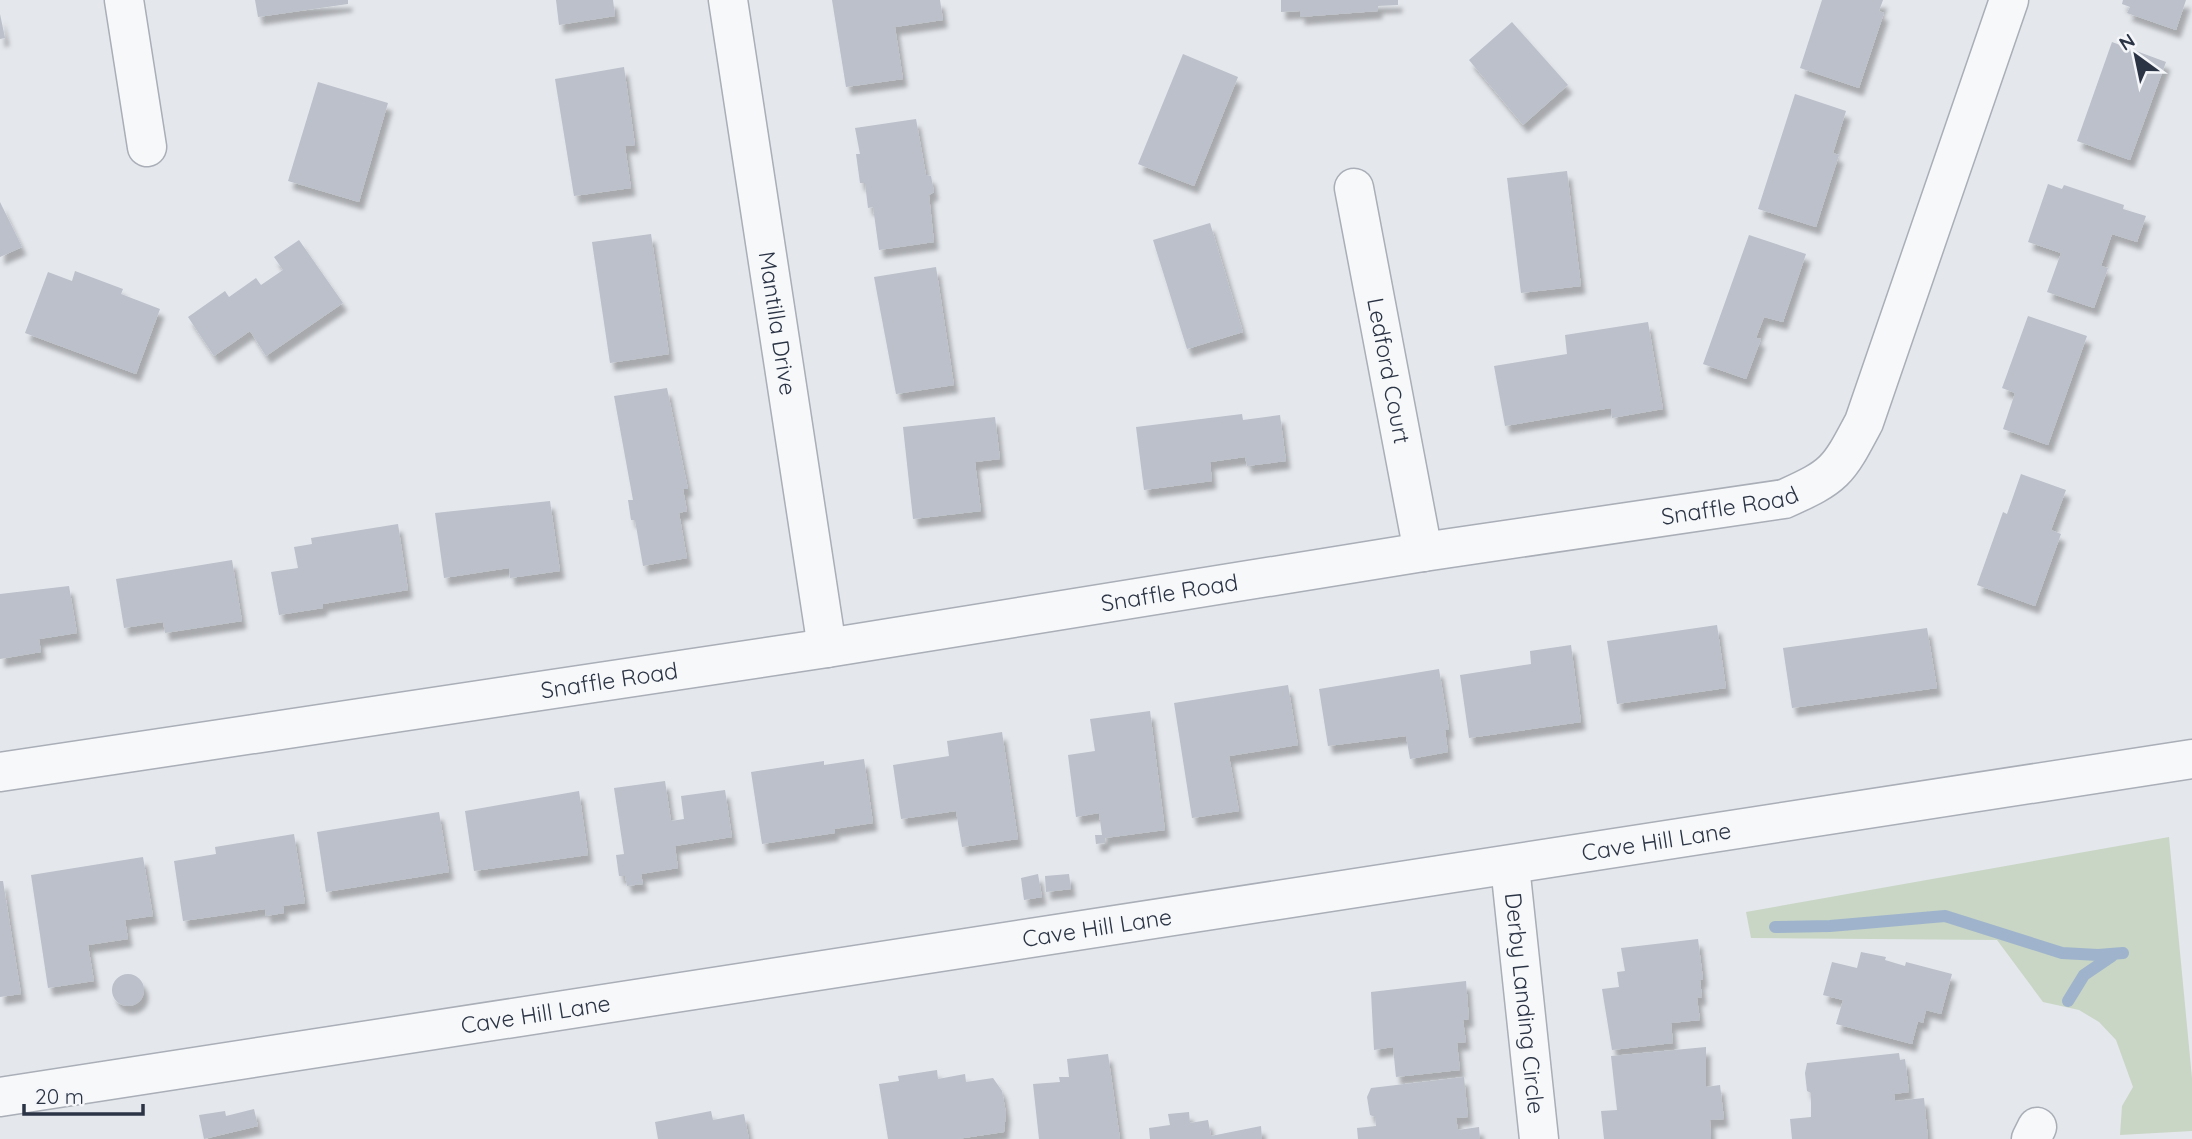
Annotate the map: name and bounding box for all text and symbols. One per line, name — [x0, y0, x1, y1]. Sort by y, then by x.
north arrow — [2101, 21, 2171, 91]
text: N — [2114, 28, 2139, 56]
street label: Mantilla Drive — [753, 249, 803, 397]
street label: Ledford Court — [1361, 295, 1417, 446]
street label: Snaffle Road — [1659, 479, 1803, 531]
street label: Snaffle Road — [1099, 567, 1240, 618]
street label: Snaffle Road — [539, 656, 680, 705]
street label: Cave Hill Lane — [1580, 815, 1733, 867]
street label: Derby Landing Circle — [1499, 891, 1551, 1115]
street label: Cave Hill Lane — [1020, 902, 1174, 953]
street label: Cave Hill Lane — [459, 988, 612, 1040]
scale bar — [24, 1072, 144, 1116]
text: 20 m — [35, 1083, 84, 1109]

